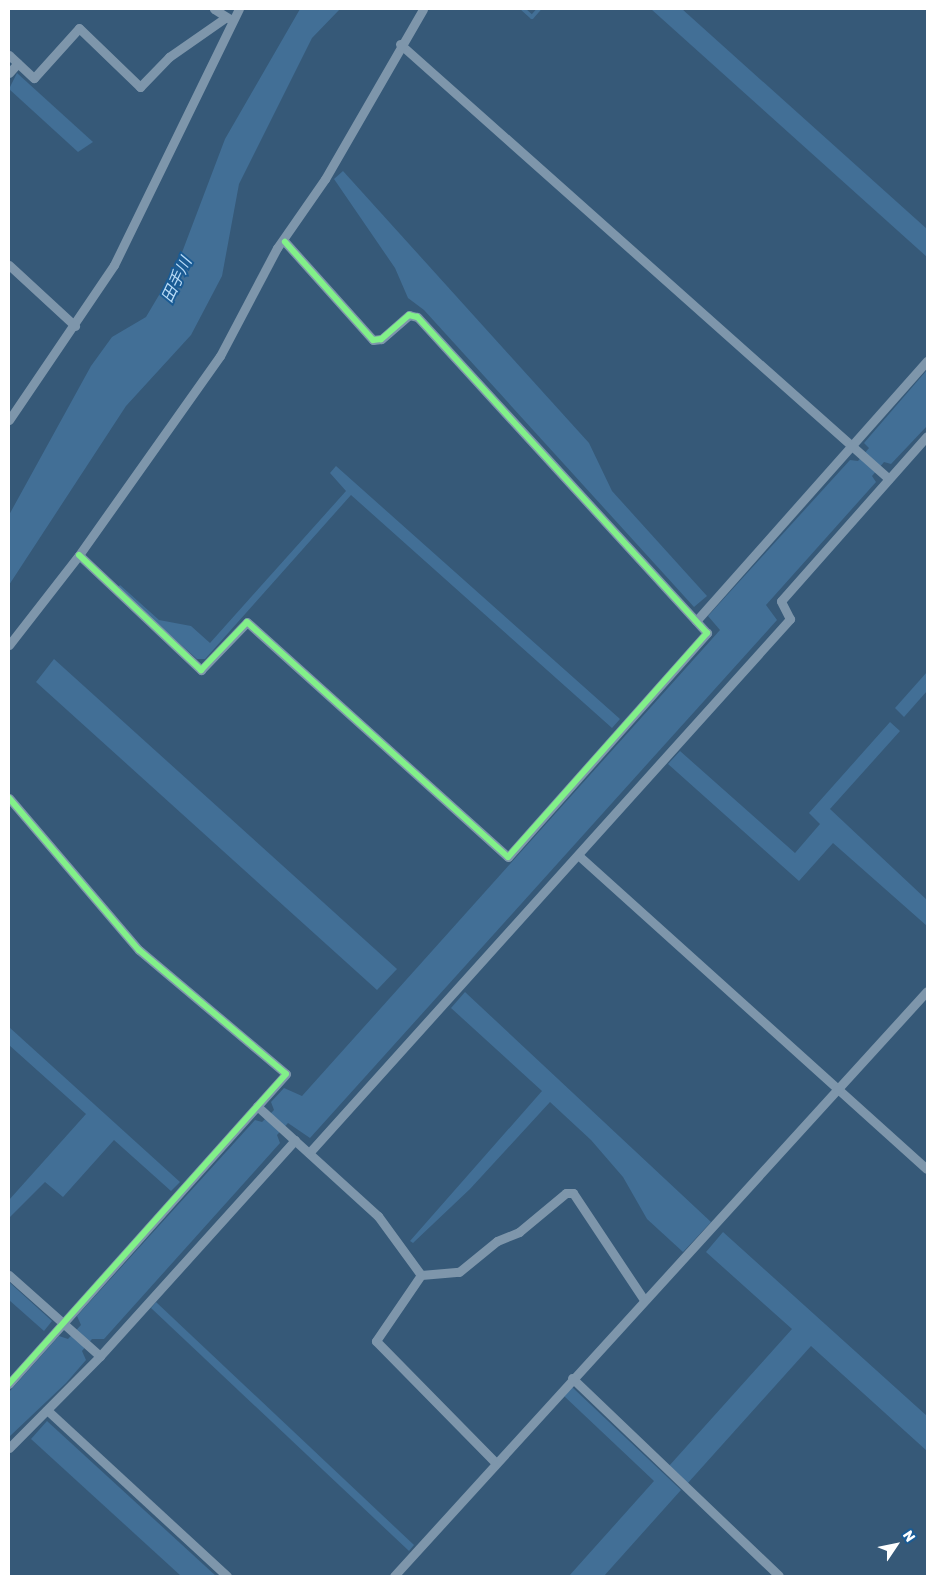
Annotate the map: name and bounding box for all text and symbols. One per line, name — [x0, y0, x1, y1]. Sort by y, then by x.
water label: 田手川 — [158, 254, 196, 306]
north arrow — [871, 1520, 921, 1570]
text: N — [899, 1527, 919, 1545]

